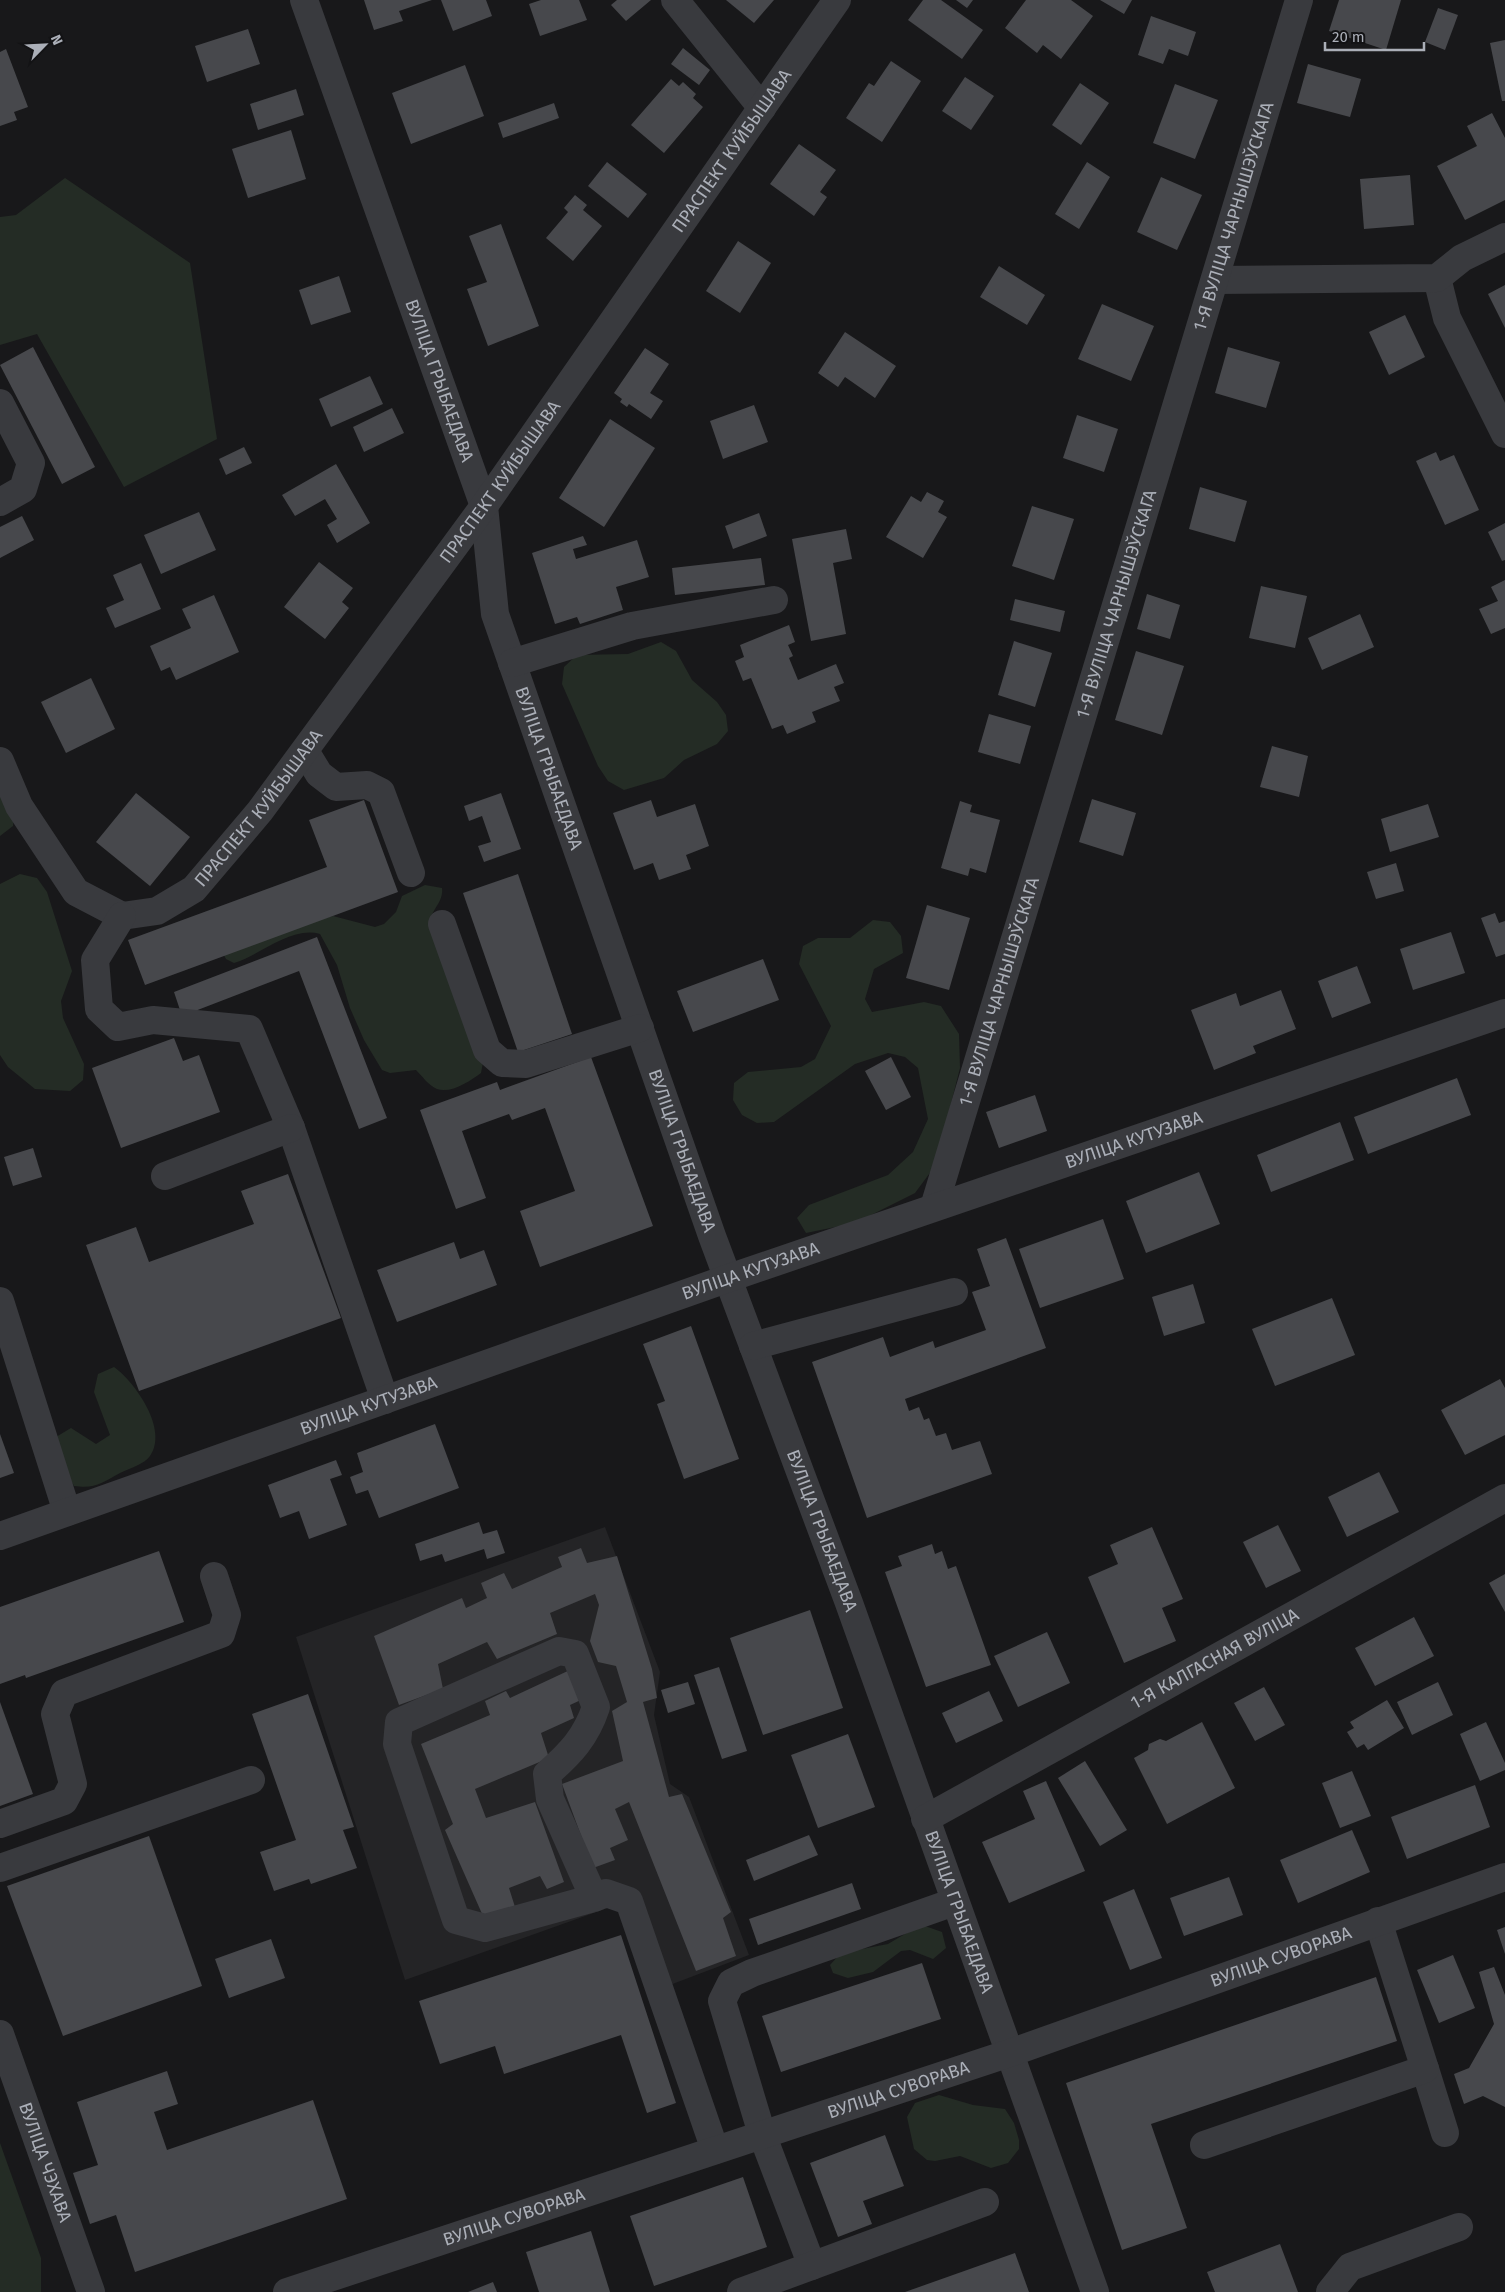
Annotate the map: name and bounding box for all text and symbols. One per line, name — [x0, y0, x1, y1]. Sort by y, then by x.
north arrow — [20, 20, 70, 70]
scale bar — [1325, 20, 1424, 52]
text: 20 m — [1332, 28, 1365, 46]
text: N — [47, 32, 66, 48]
street label: ПРАСПЕКТ КУЙБЫШАВА — [667, 64, 797, 237]
street label: 1-Я ВУЛІЦА ЧАРНЫШЭЎСКАГА — [1189, 99, 1279, 333]
street label: ВУЛІЦА ГРЫБАЕДАВА — [400, 296, 479, 466]
street label: ПРАСПЕКТ КУЙБЫШАВА — [435, 396, 566, 567]
street label: 1-Я ВУЛІЦА ЧАРНЫШЭЎСКАГА — [1071, 486, 1162, 721]
street label: ВУЛІЦА ГРЫБАЕДАВА — [510, 684, 588, 853]
street label: ПРАСПЕКТ КУЙБЫШАВА — [190, 725, 328, 891]
street label: 1-Я ВУЛІЦА ЧАРНЫШЭЎСКАГА — [954, 874, 1044, 1109]
street label: ВУЛІЦА ГРЫБАЕДАВА — [644, 1066, 721, 1236]
street label: ВУЛІЦА КУТУЗАВА — [1062, 1106, 1206, 1173]
street label: ВУЛІЦА КУТУЗАВА — [679, 1237, 823, 1305]
street label: ВУЛІЦА КУТУЗАВА — [297, 1371, 441, 1440]
street label: ВУЛІЦА ГРЫБАЕДАВА — [782, 1447, 862, 1615]
street label: 1-Я КАЛГАСНАЯ ВУЛІЦА — [1127, 1603, 1303, 1714]
street label: ВУЛІЦА ГРЫБАЕДАВА — [920, 1827, 999, 1997]
street label: ВУЛІЦА СУВОРАВА — [1207, 1921, 1355, 1992]
street label: ВУЛІЦА СУВОРАВА — [825, 2056, 973, 2124]
street label: ВУЛІЦА ЧЭХАВА — [14, 2099, 77, 2226]
street label: ВУЛІЦА СУВОРАВА — [440, 2183, 588, 2251]

